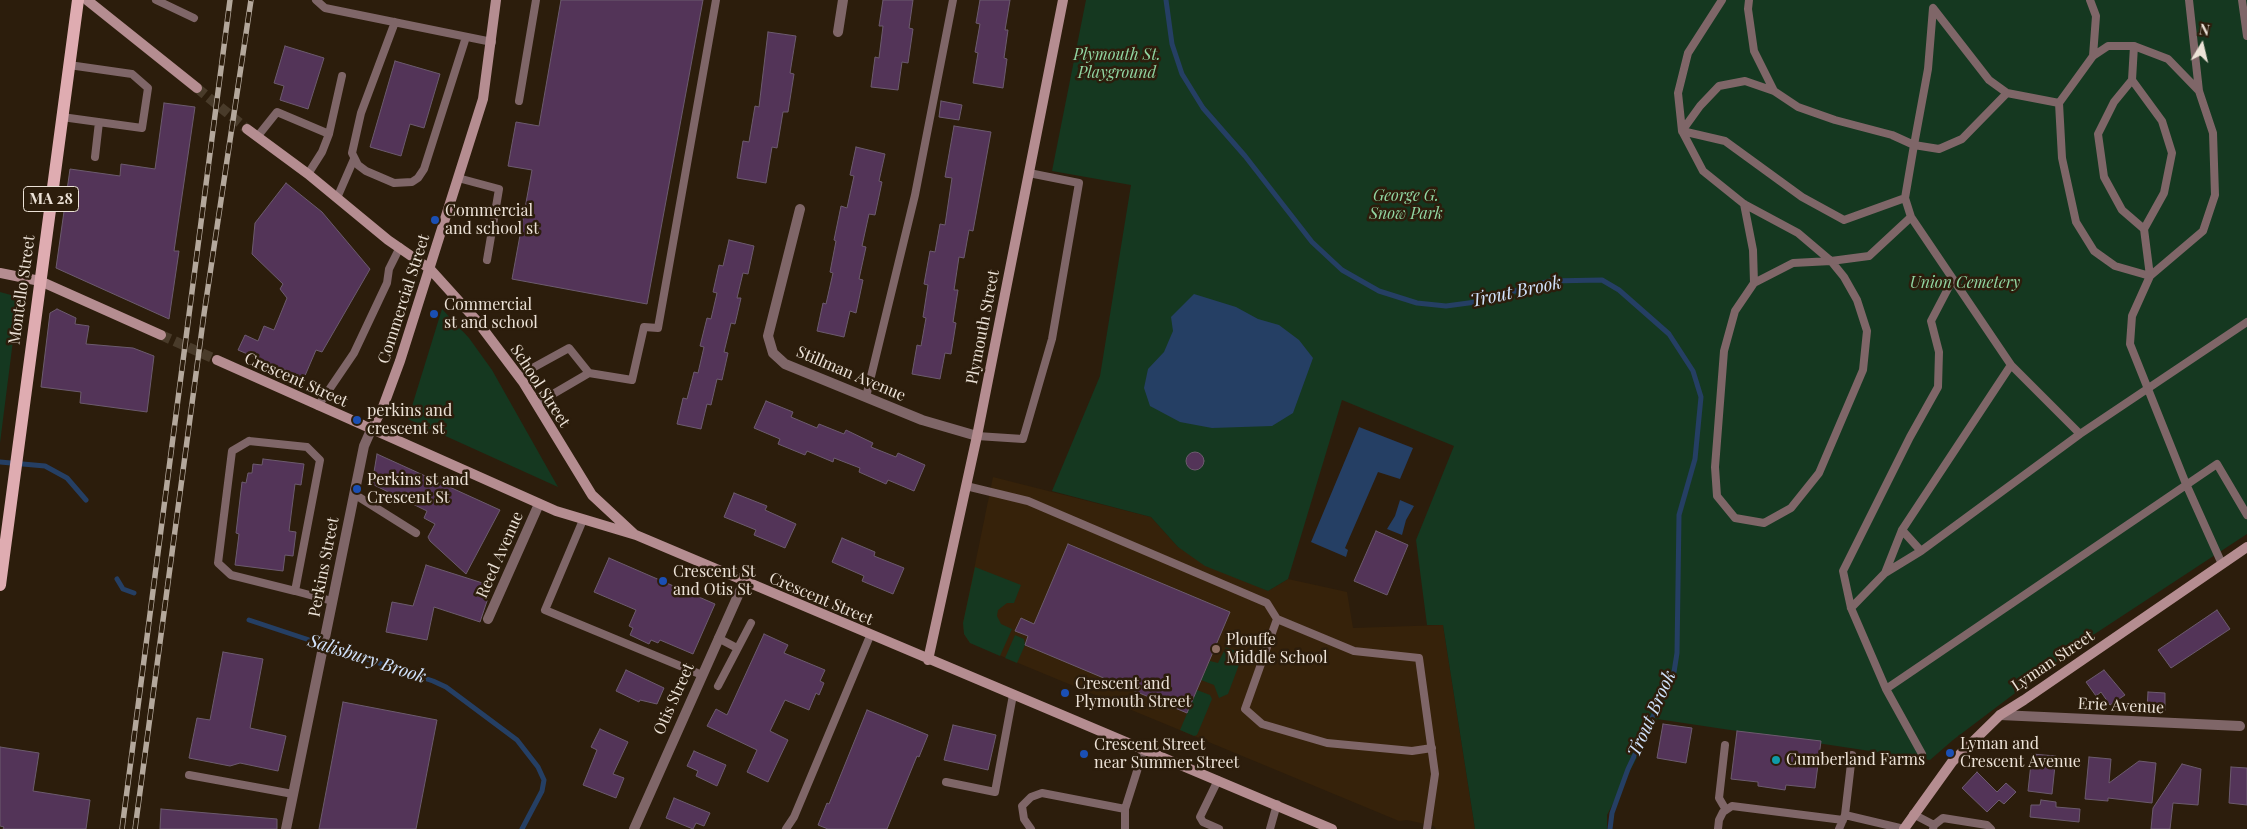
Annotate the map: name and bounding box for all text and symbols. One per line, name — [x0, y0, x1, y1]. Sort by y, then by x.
north arrow — [2177, 20, 2227, 70]
text: N — [2198, 20, 2211, 40]
park label: Plymouth St. Playground — [1073, 45, 1161, 83]
road number: MA 28 — [23, 186, 78, 212]
park label: George G. Snow Park — [1369, 186, 1443, 224]
place label: Commercial and school st — [445, 201, 539, 239]
marker: Commercial and school st — [429, 214, 441, 226]
street label: Commercial Street — [374, 232, 434, 366]
street label: Montello Street — [5, 234, 39, 346]
street label: Plymouth Street — [962, 268, 1004, 386]
water label: Trout Brook — [1469, 272, 1563, 312]
park label: Union Cemetery — [1910, 273, 2020, 293]
place label: Commercial st and school — [444, 295, 538, 333]
marker: Commercial st and school — [428, 308, 440, 320]
street label: School Street — [506, 341, 574, 431]
street label: Stillman Avenue — [794, 342, 908, 406]
street label: Crescent Street — [241, 349, 351, 411]
place label: perkins and crescent st — [367, 401, 452, 439]
marker: perkins and crescent st — [351, 414, 363, 426]
place label: Perkins st and Crescent St — [367, 470, 469, 508]
marker: Perkins st and Crescent St — [351, 483, 363, 495]
street label: Reed Avenue — [472, 509, 528, 601]
street label: Perkins Street — [305, 515, 343, 619]
place label: Crescent St and Otis St — [673, 562, 755, 600]
street label: Crescent Street — [766, 568, 876, 630]
marker: Crescent St and Otis St — [657, 575, 669, 587]
street label: Lyman Street — [2008, 626, 2098, 696]
water label: Salisbury Brook — [305, 630, 429, 688]
place label: Plouffe Middle School — [1226, 630, 1327, 668]
marker: Plouffe Middle School — [1210, 643, 1222, 655]
street label: Otis Street — [650, 660, 698, 738]
water label: Trout Brook — [1623, 667, 1681, 761]
place label: Crescent and Plymouth Street — [1075, 674, 1191, 712]
marker: Crescent and Plymouth Street — [1059, 687, 1071, 699]
street label: Erie Avenue — [2077, 694, 2165, 718]
place label: Lyman and Crescent Avenue — [1960, 734, 2081, 772]
place label: Crescent Street near Summer Street — [1094, 735, 1239, 773]
marker: Lyman and Crescent Avenue — [1944, 747, 1956, 759]
marker: Crescent Street near Summer Street — [1078, 748, 1090, 760]
place label: Cumberland Farms — [1786, 750, 1925, 770]
marker: Cumberland Farms — [1770, 754, 1782, 766]

